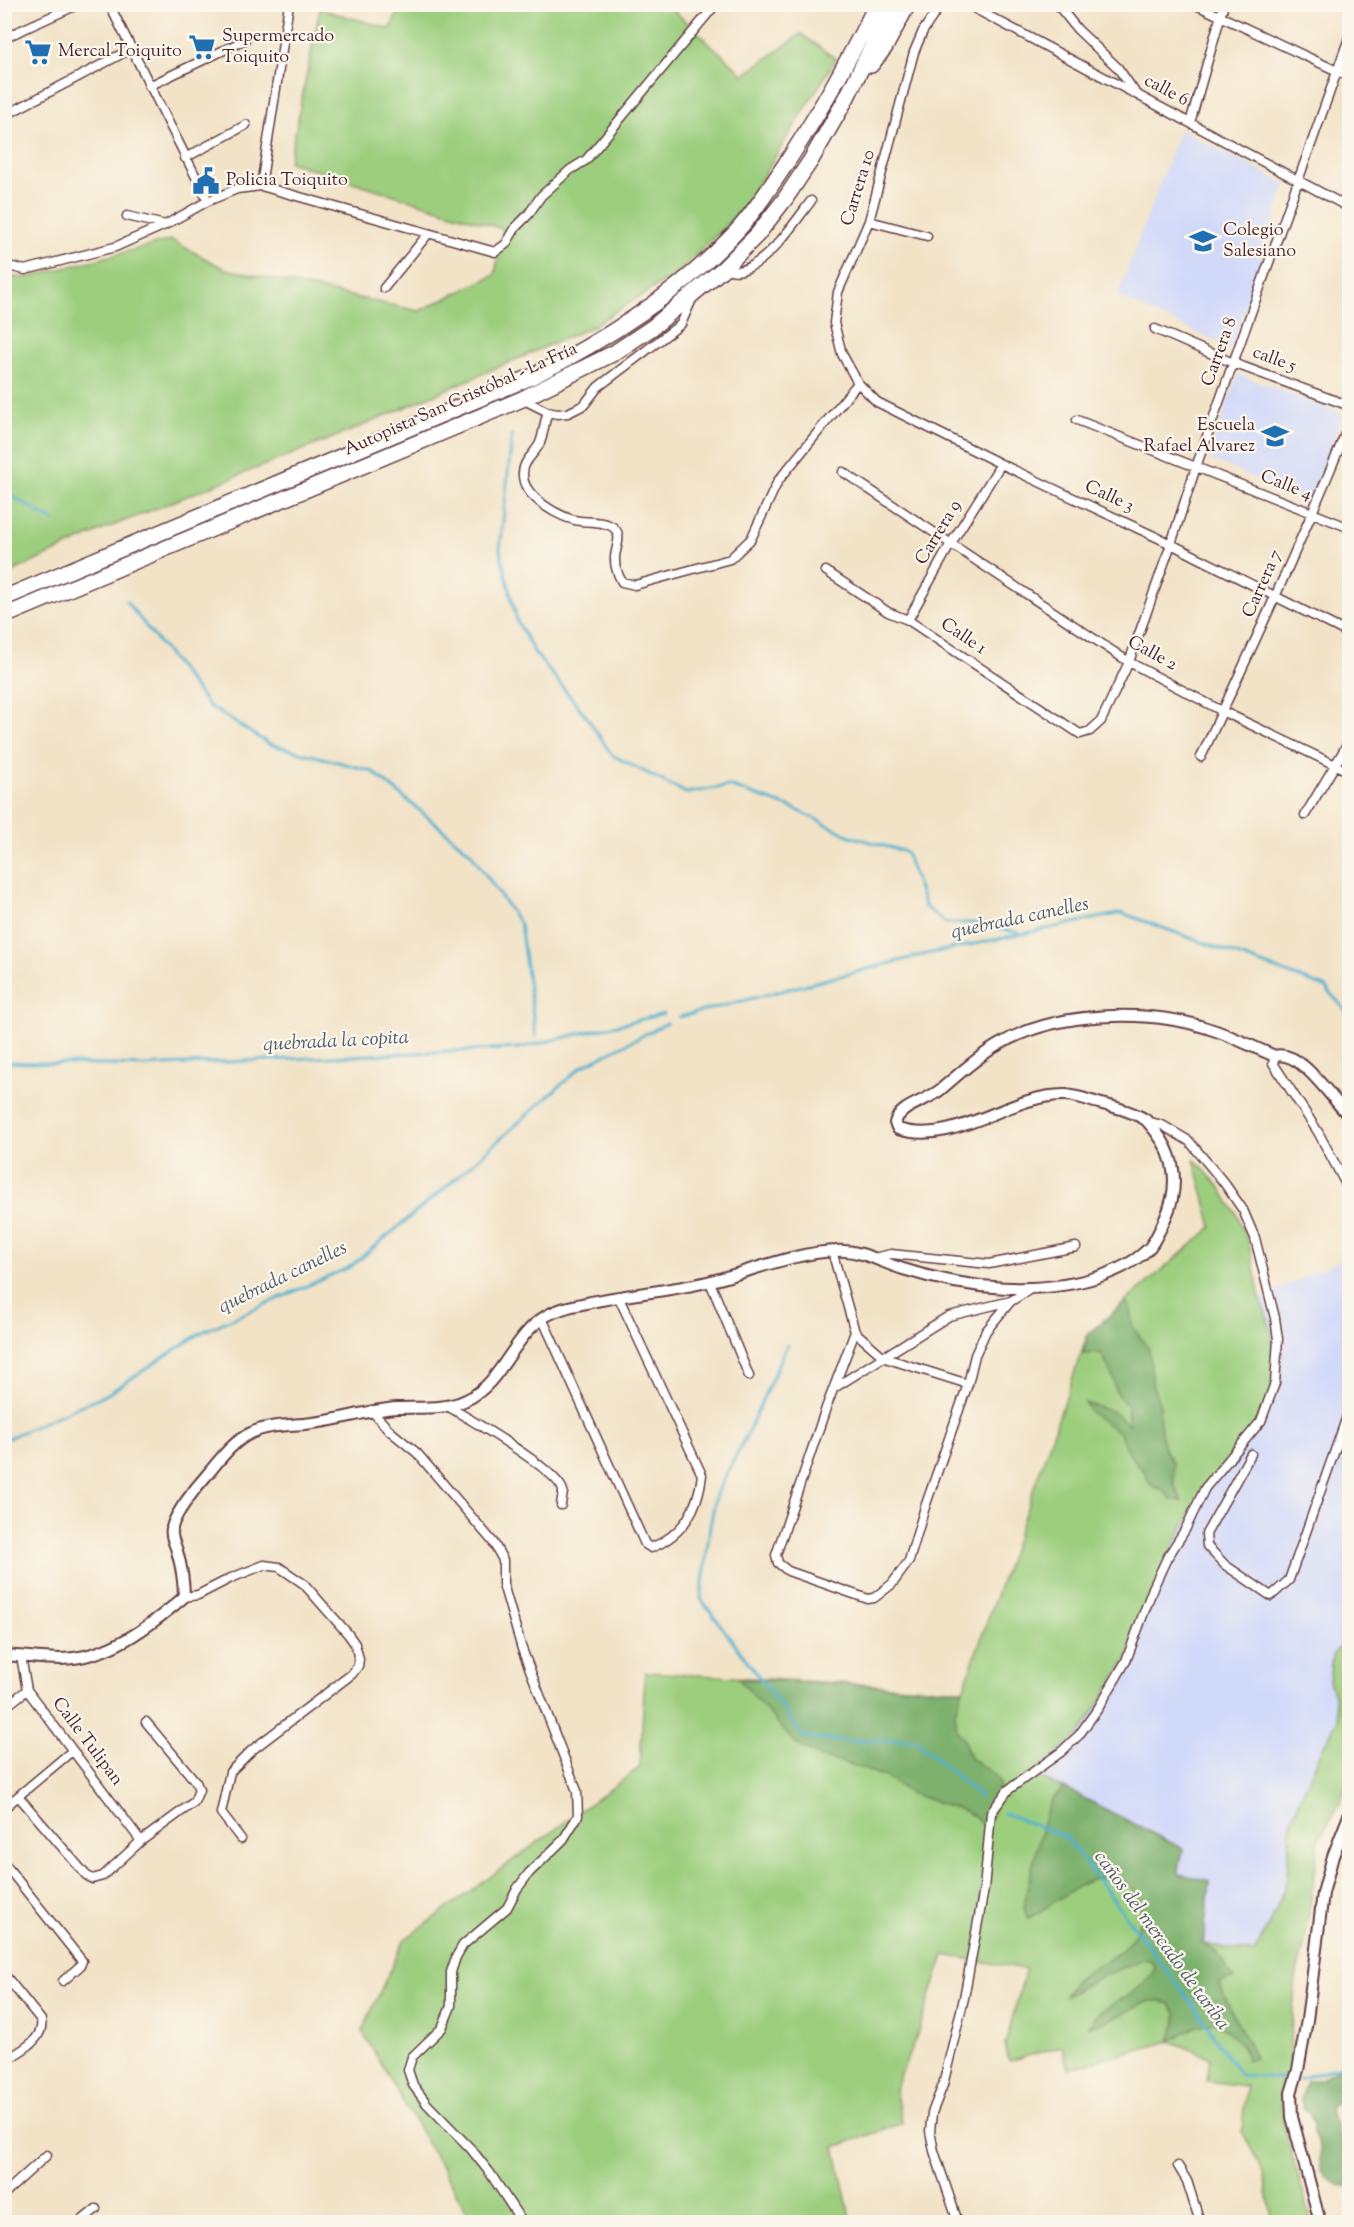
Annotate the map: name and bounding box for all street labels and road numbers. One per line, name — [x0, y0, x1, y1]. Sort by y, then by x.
street label: calle 6 — [1139, 68, 1193, 114]
street label: Carrera 10 — [835, 147, 883, 229]
street label: Carrera 8 — [1195, 314, 1245, 390]
street label: Autopista San Cristóbal - La Fría — [340, 337, 582, 463]
street label: calle 5 — [1249, 340, 1299, 380]
street label: Calle 4 — [1256, 464, 1316, 508]
street label: Calle 3 — [1080, 474, 1138, 520]
street label: Carrera 9 — [909, 495, 969, 570]
street label: Carrera 7 — [1236, 546, 1290, 622]
street label: Calle 1 — [935, 612, 991, 662]
street label: Calle 2 — [1122, 630, 1182, 679]
street label: Calle Tulipan — [45, 1692, 129, 1792]

